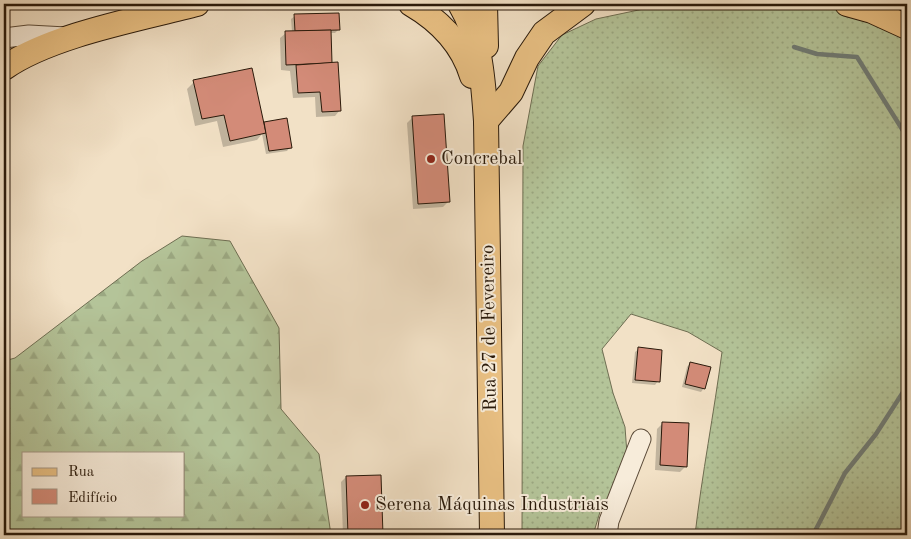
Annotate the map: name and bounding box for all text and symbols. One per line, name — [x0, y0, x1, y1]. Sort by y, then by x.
place label: Concrebal — [441, 150, 522, 169]
marker: Concrebal — [425, 153, 437, 165]
street label: Rua 27 de Fevereiro — [479, 244, 501, 412]
legend — [22, 452, 185, 516]
text: Rua — [68, 465, 95, 480]
text: Edifício — [68, 491, 117, 506]
place label: Serena Máquinas Industriais — [375, 496, 609, 515]
marker: Serena Máquinas Industriais — [359, 499, 371, 511]

